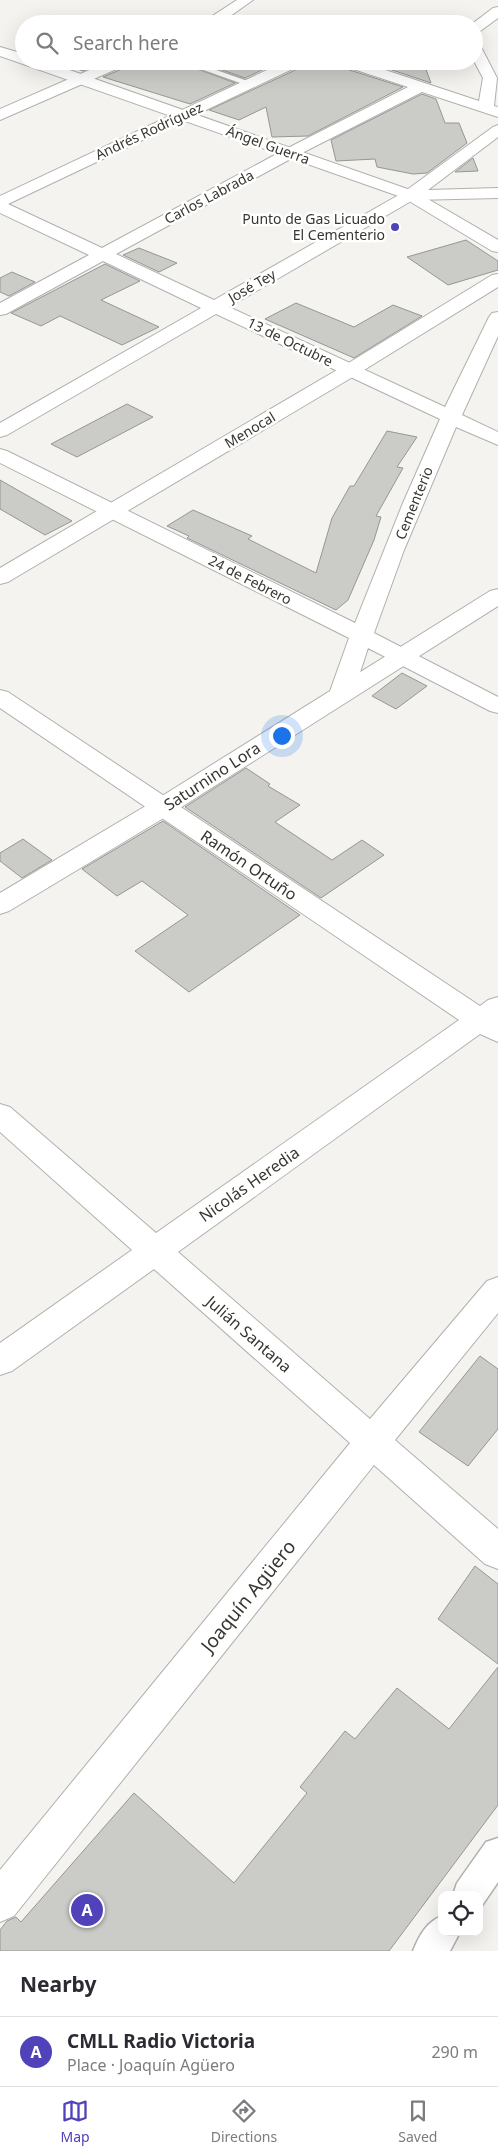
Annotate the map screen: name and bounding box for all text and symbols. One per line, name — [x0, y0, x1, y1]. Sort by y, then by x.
search box — [15, 15, 483, 70]
icon: search — [33, 29, 61, 57]
text: Search here — [73, 30, 179, 56]
street label: Andrés Rodríguez — [92, 97, 206, 164]
street label: Ángel Guerra — [224, 121, 312, 168]
street label: Carlos Labrada — [161, 165, 257, 228]
place label: Punto de Gas Licuado El Cementerio — [242, 209, 385, 244]
marker: Punto de Gas Licuado El Cementerio — [389, 221, 401, 233]
street label: José Tey — [223, 264, 280, 308]
street label: 13 de Octubre — [244, 313, 336, 371]
street label: Menocal — [221, 407, 279, 452]
street label: Cementerio — [390, 463, 437, 542]
street label: 24 de Febrero — [205, 550, 295, 609]
your location — [269, 723, 295, 749]
street label: Saturnino Lora — [159, 737, 265, 815]
street label: Ramón Ortuño — [196, 825, 302, 905]
street label: Nicolás Heredia — [194, 1141, 304, 1227]
street label: Julián Santana — [200, 1289, 297, 1377]
street label: Joaquín Agüero — [193, 1534, 301, 1659]
pin: A — [71, 1891, 103, 1929]
map controls — [438, 1891, 483, 1936]
button: locate — [438, 1891, 483, 1936]
text: Nearby — [20, 1970, 96, 1998]
text: CMLL Radio Victoria — [67, 2028, 255, 2054]
text: A — [30, 2041, 42, 2063]
text: 290 m — [431, 2041, 478, 2063]
text: Place · Joaquín Agüero — [67, 2054, 235, 2076]
tab: Map — [61, 2097, 90, 2146]
tab: Directions — [211, 2097, 277, 2146]
tab: Saved — [398, 2097, 437, 2146]

